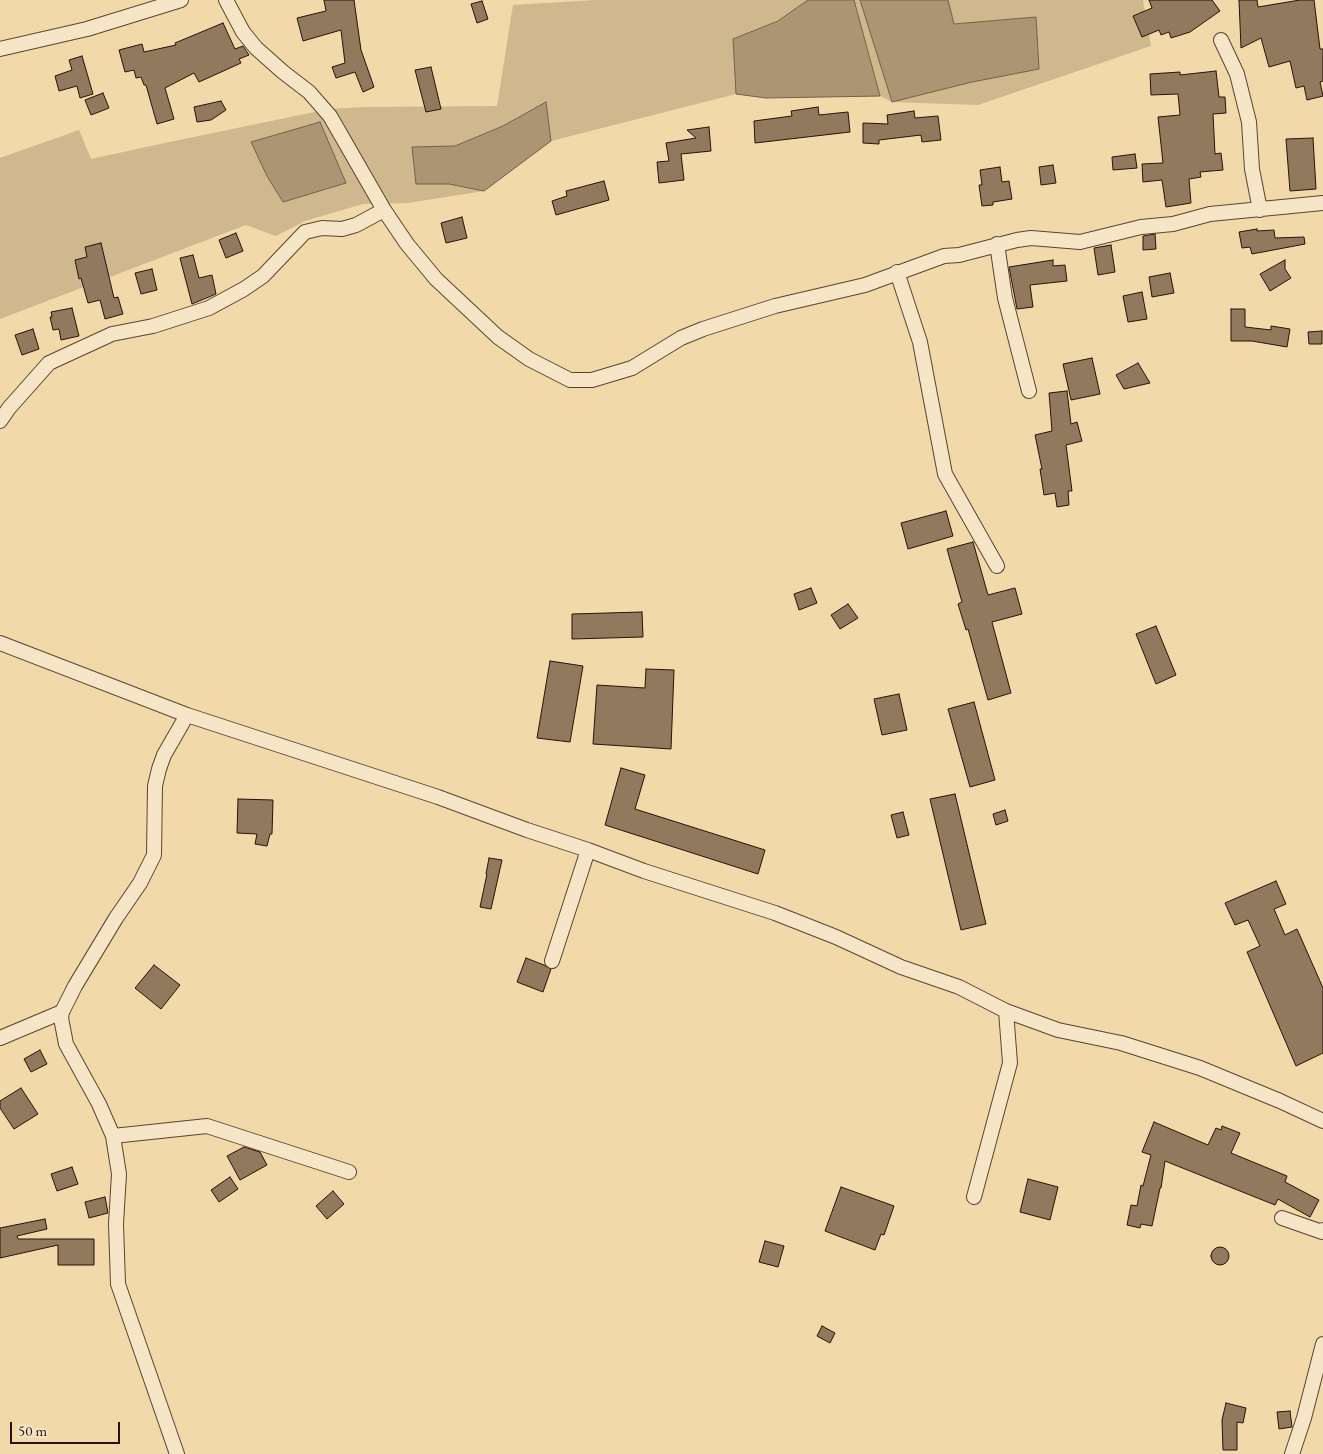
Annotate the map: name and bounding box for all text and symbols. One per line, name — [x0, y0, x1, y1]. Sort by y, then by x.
scale bar — [12, 1412, 122, 1444]
text: 50 m — [18, 1421, 47, 1440]

